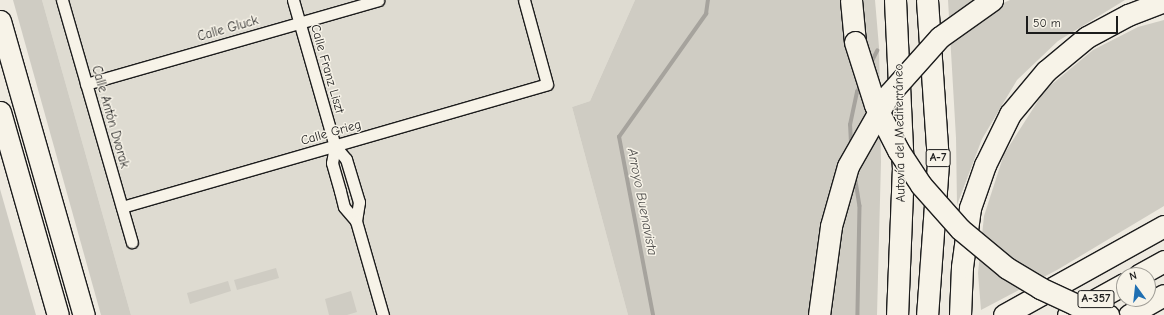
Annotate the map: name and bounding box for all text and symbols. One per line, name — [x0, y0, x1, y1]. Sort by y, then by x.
scale bar — [1028, 8, 1120, 34]
street label: Calle Gluck — [196, 13, 260, 45]
text: 50 m — [1033, 16, 1061, 30]
street label: Calle Franz Liszt — [307, 23, 347, 115]
street label: Calle Antón Dvorak — [88, 64, 132, 170]
street label: Autovía del Mediterráneo — [891, 64, 909, 202]
street label: Calle Grieg — [299, 117, 363, 149]
water label: Arroyo Buenavista — [623, 147, 661, 257]
road number: A-7 — [925, 148, 951, 168]
north arrow — [1116, 267, 1156, 307]
text: N — [1128, 269, 1138, 283]
road number: A-357 — [1077, 289, 1115, 309]

